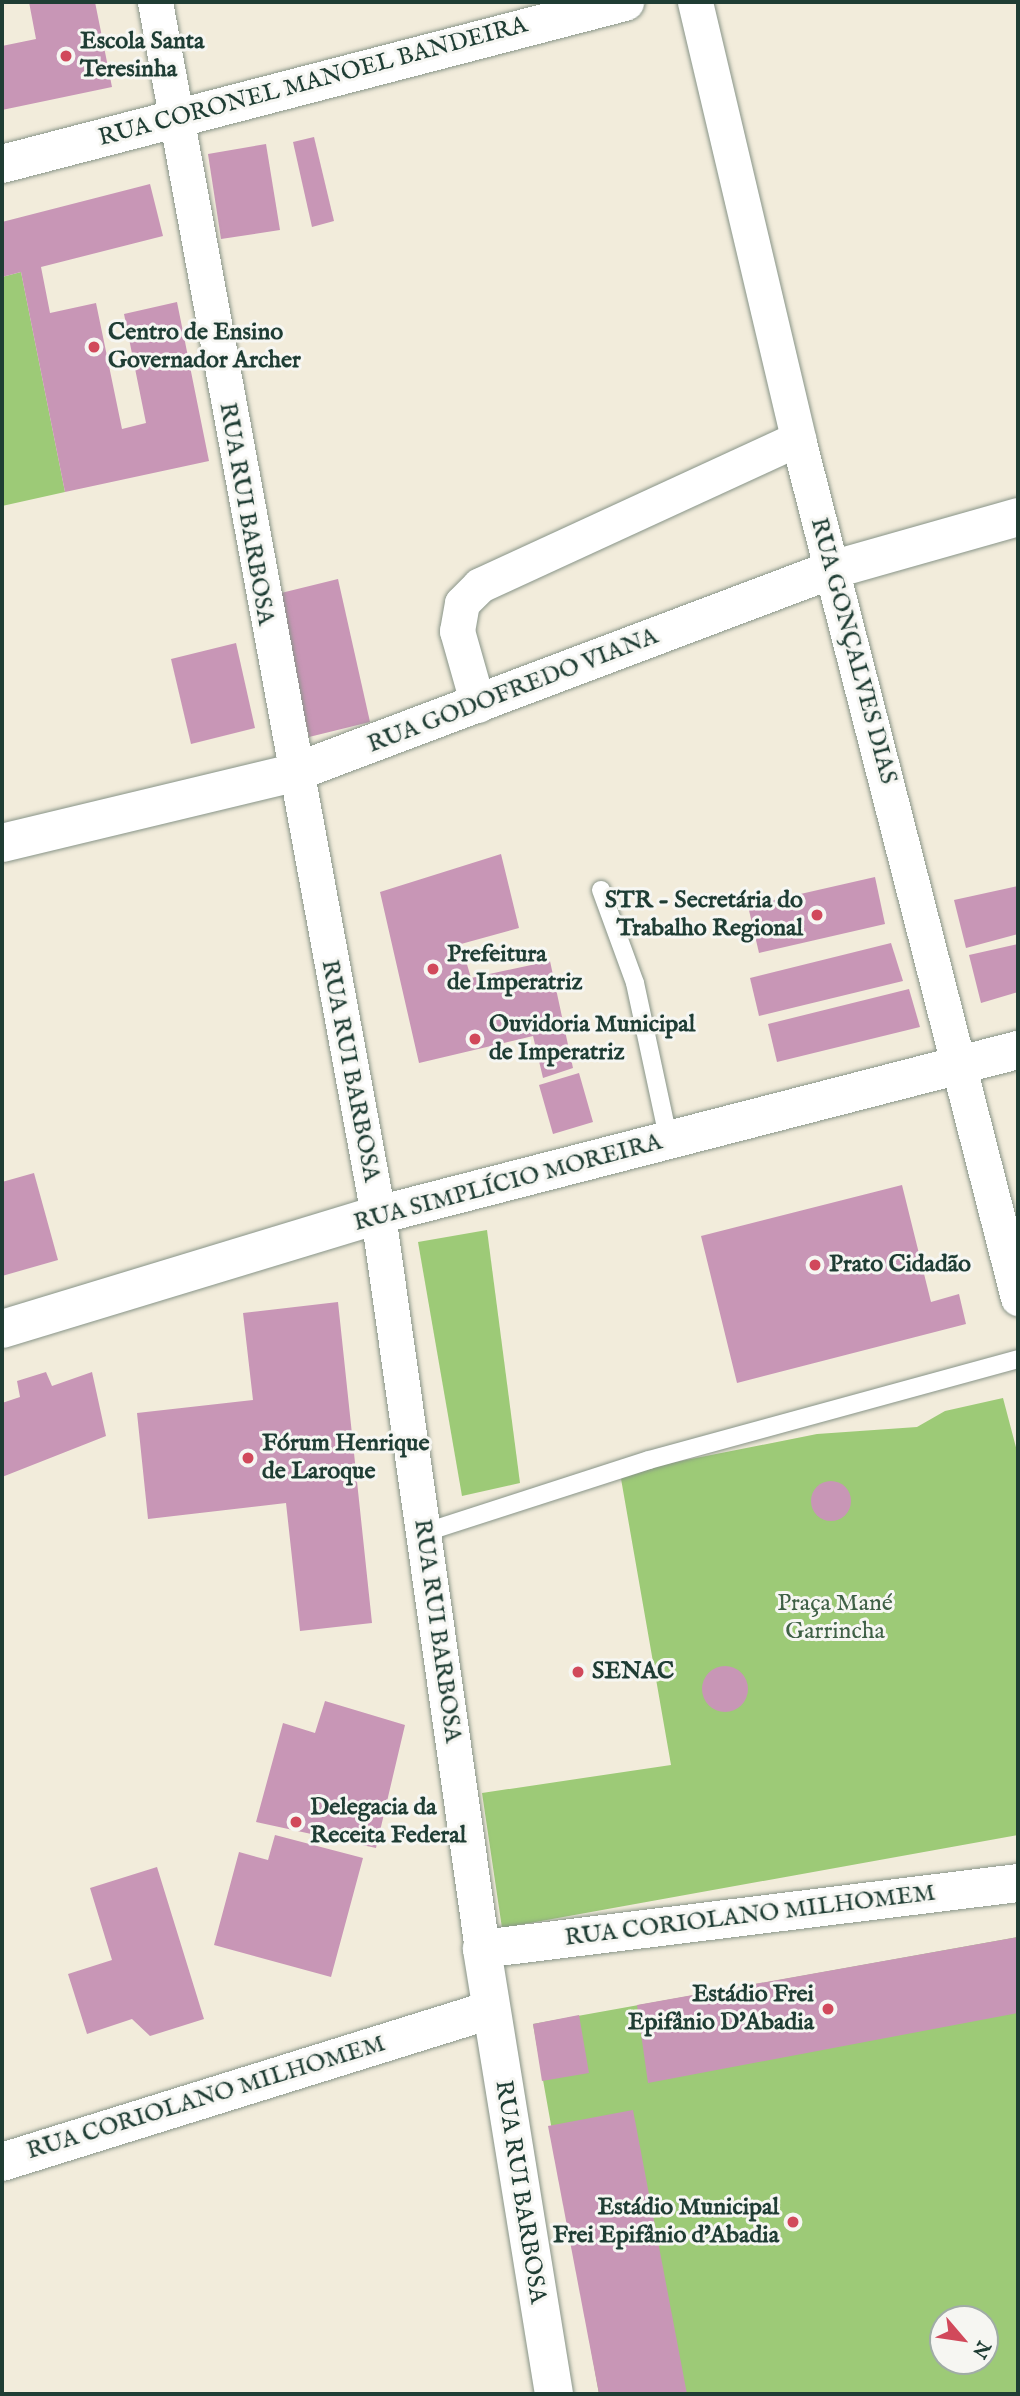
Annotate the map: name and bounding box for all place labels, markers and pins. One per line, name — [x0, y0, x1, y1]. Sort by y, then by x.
place label: Escola Santa Teresinha — [80, 28, 204, 84]
marker: Escola Santa Teresinha — [58, 48, 74, 64]
place label: Centro de Ensino Governador Archer — [108, 319, 301, 375]
marker: Centro de Ensino Governador Archer — [86, 339, 102, 355]
place label: STR - Secretária do Trabalho Regional — [605, 887, 803, 943]
marker: STR - Secretária do Trabalho Regional — [809, 907, 825, 923]
place label: Prefeitura de Imperatriz — [447, 941, 583, 997]
marker: Prefeitura de Imperatriz — [425, 961, 441, 977]
place label: Ouvidoria Municipal de Imperatriz — [489, 1011, 695, 1067]
marker: Ouvidoria Municipal de Imperatriz — [467, 1031, 483, 1047]
place label: Prato Cidadão — [829, 1251, 971, 1279]
marker: Prato Cidadão — [807, 1257, 823, 1273]
place label: Fórum Henrique de Laroque — [262, 1430, 429, 1486]
marker: Fórum Henrique de Laroque — [240, 1450, 256, 1466]
place label: SENAC — [592, 1658, 674, 1686]
marker: SENAC — [570, 1664, 586, 1680]
place label: Delegacia da Receita Federal — [310, 1794, 466, 1850]
marker: Delegacia da Receita Federal — [288, 1814, 304, 1830]
place label: Estádio Frei Epifânio D'Abadia — [628, 1981, 814, 2037]
marker: Estádio Frei Epifânio D'Abadia — [820, 2001, 836, 2017]
place label: Estádio Municipal Frei Epifânio d'Abadia — [553, 2194, 779, 2250]
marker: Estádio Municipal Frei Epifânio d'Abadia — [785, 2214, 801, 2230]

